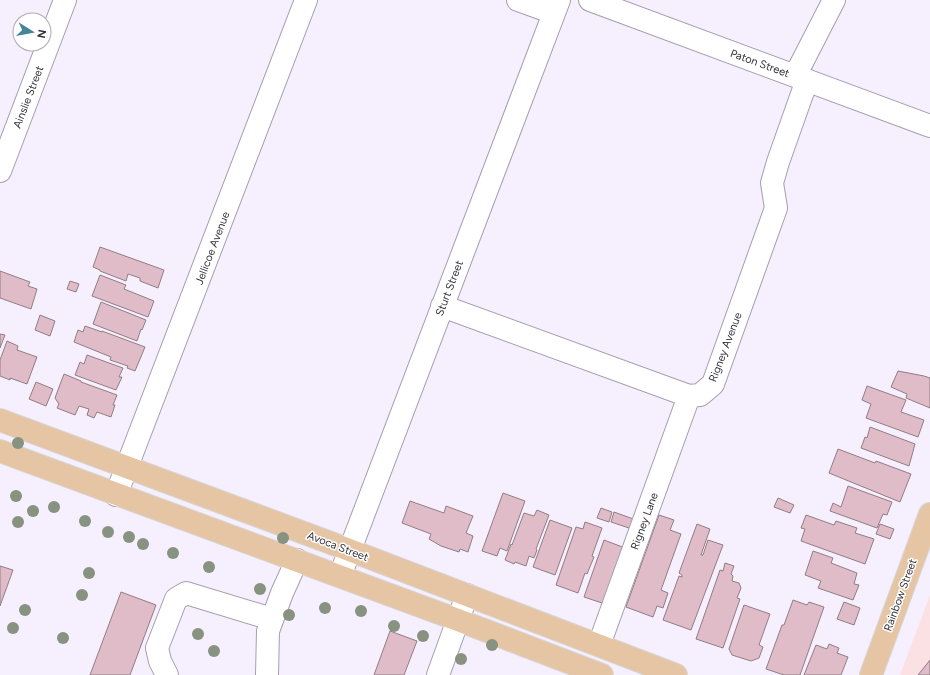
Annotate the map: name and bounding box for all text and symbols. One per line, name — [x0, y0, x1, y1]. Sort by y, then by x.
north arrow — [12, 12, 52, 52]
text: N — [34, 28, 49, 39]
street label: Paton Street — [728, 47, 791, 80]
street label: Ainslie Street — [11, 64, 46, 130]
street label: Jellicoe Avenue — [193, 210, 232, 287]
street label: Sturt Street — [433, 259, 466, 318]
street label: Rigney Avenue — [706, 310, 745, 384]
street label: Rigney Lane — [628, 491, 661, 552]
street label: Avoca Street — [305, 529, 370, 564]
street label: Rainbow Street — [881, 557, 920, 633]

